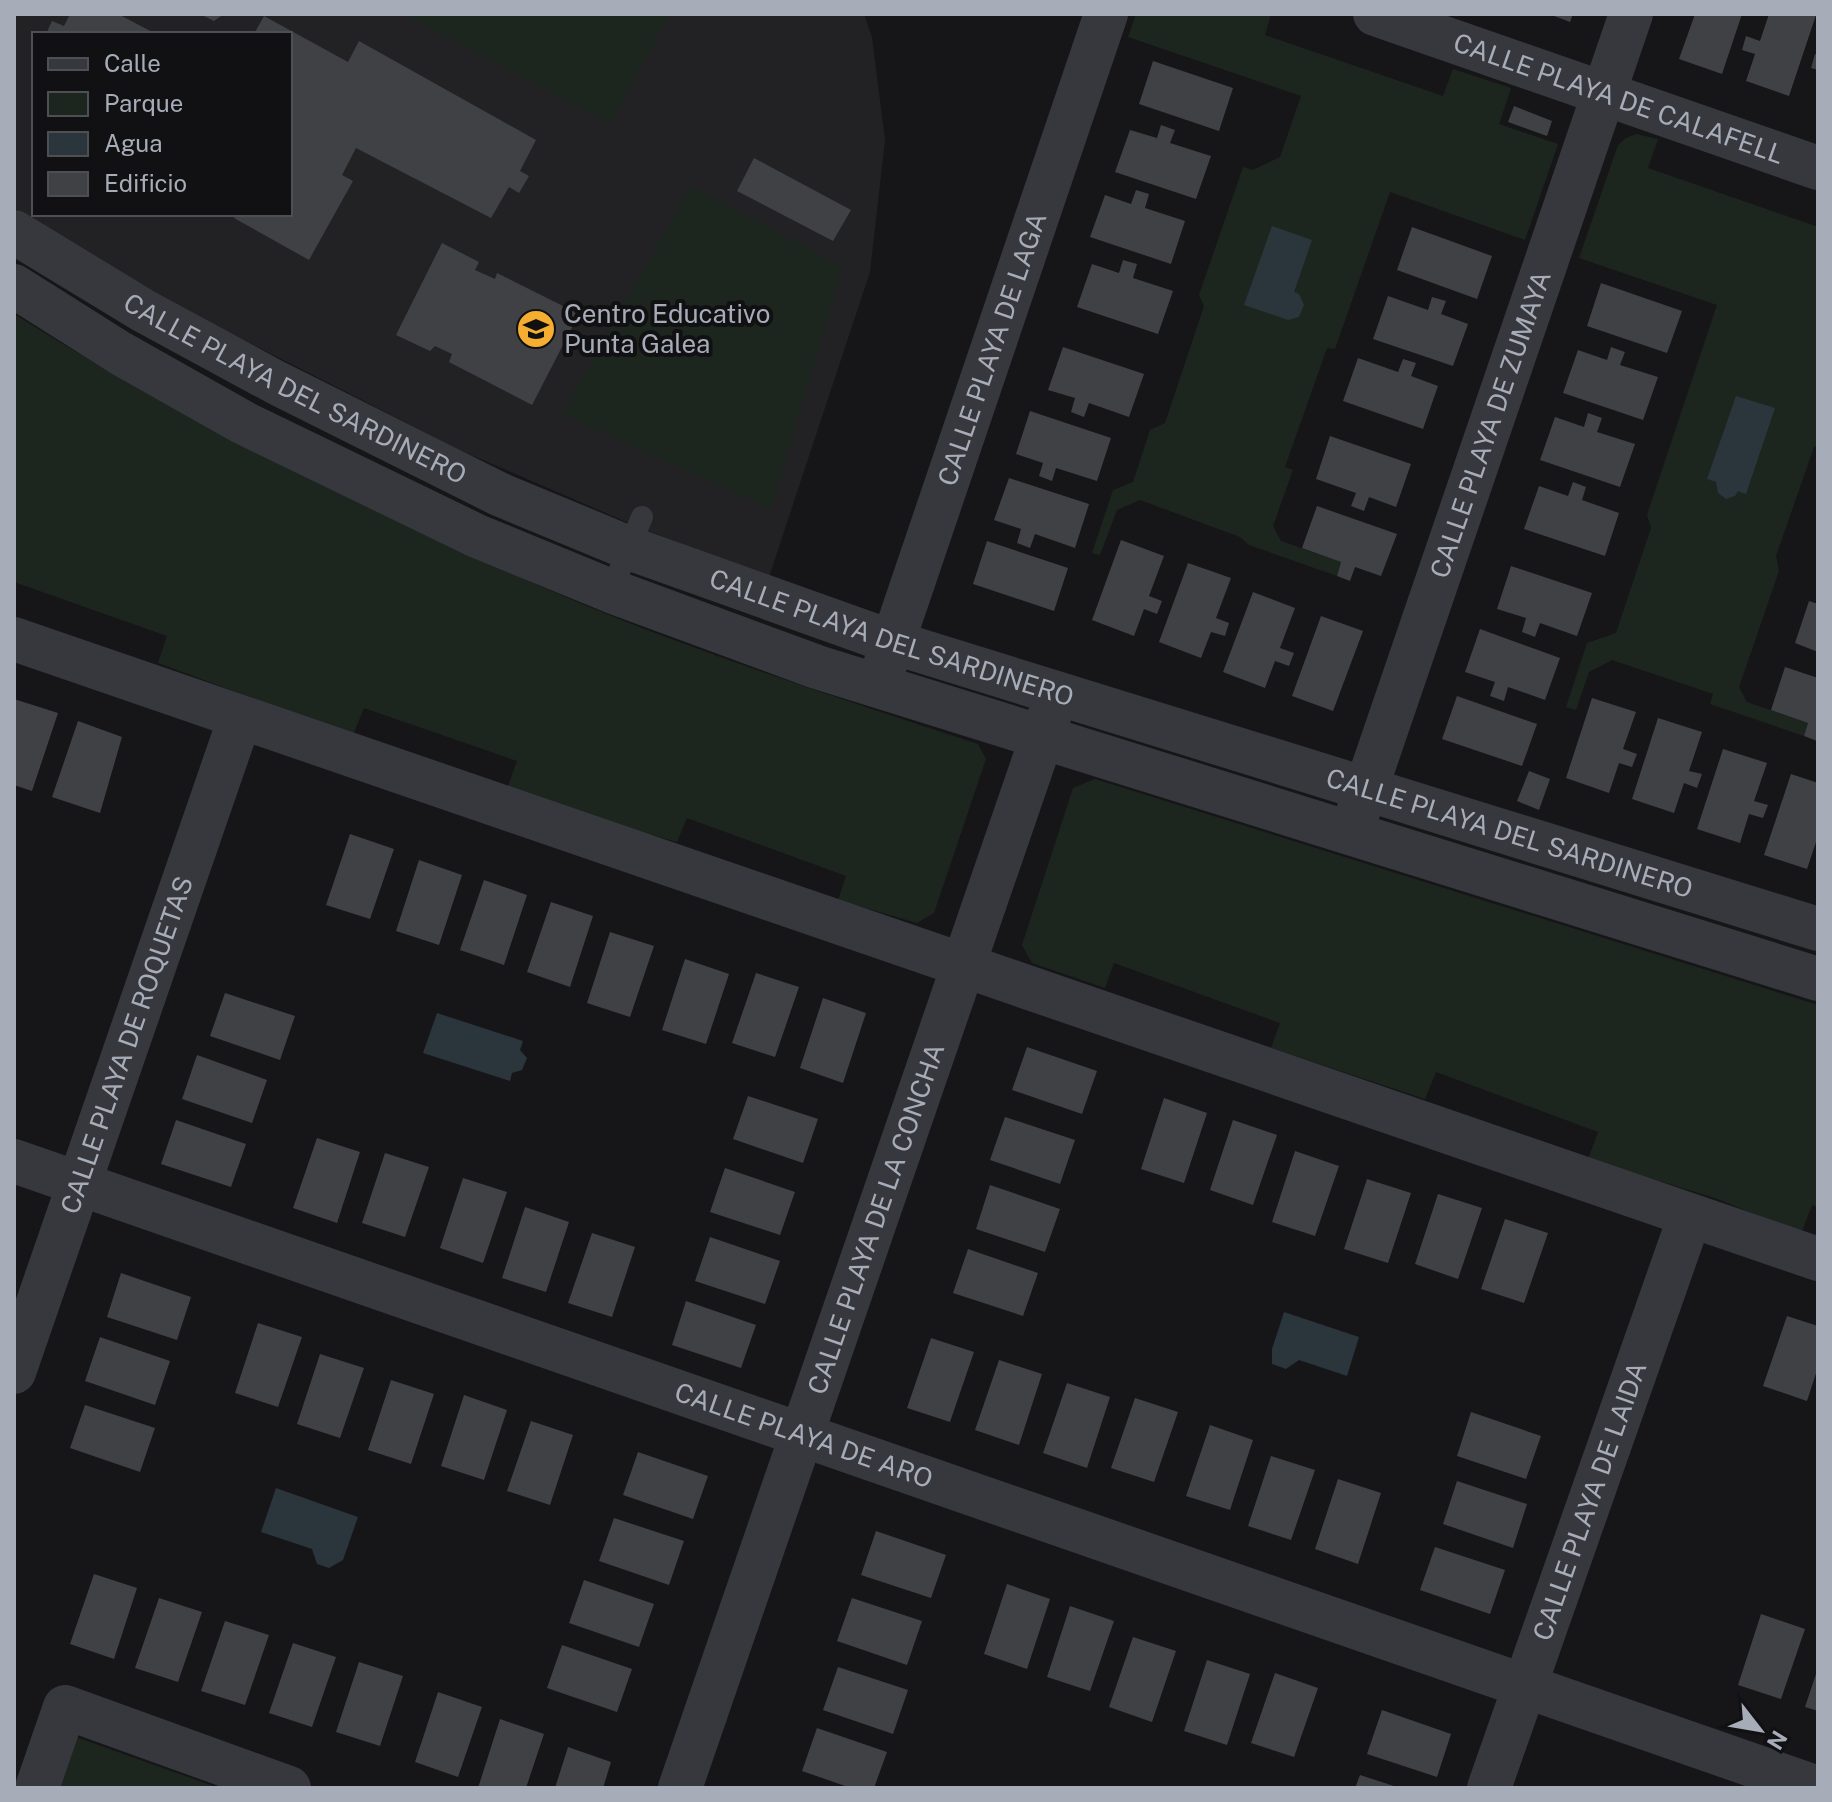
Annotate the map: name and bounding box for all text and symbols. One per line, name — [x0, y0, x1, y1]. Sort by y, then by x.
street label: CALLE PLAYA DE CALAFELL — [1450, 27, 1788, 170]
legend — [32, 32, 292, 216]
text: Calle — [104, 49, 161, 77]
text: Parque — [104, 89, 183, 117]
text: Agua — [104, 129, 162, 157]
text: Edificio — [104, 169, 187, 197]
street label: CALLE PLAYA DE LAGA — [931, 208, 1053, 490]
street label: CALLE PLAYA DE ZUMAYA — [1423, 267, 1557, 582]
street label: CALLE PLAYA DEL SARDINERO — [118, 286, 472, 490]
place label: Centro Educativo Punta Galea — [564, 298, 770, 359]
school or university icon: Centro Educativo Punta Galea — [515, 308, 557, 350]
street label: CALLE PLAYA DEL SARDINERO — [706, 562, 1078, 712]
street label: CALLE PLAYA DEL SARDINERO — [1322, 762, 1697, 904]
street label: CALLE PLAYA DE ROQUETAS — [54, 872, 199, 1218]
street label: CALLE PLAYA DE LA CONCHA — [801, 1039, 950, 1398]
street label: CALLE PLAYA DE LAIDA — [1526, 1358, 1653, 1644]
street label: CALLE PLAYA DE ARO — [671, 1376, 937, 1494]
north arrow — [1720, 1690, 1800, 1770]
text: N — [1762, 1726, 1793, 1754]

